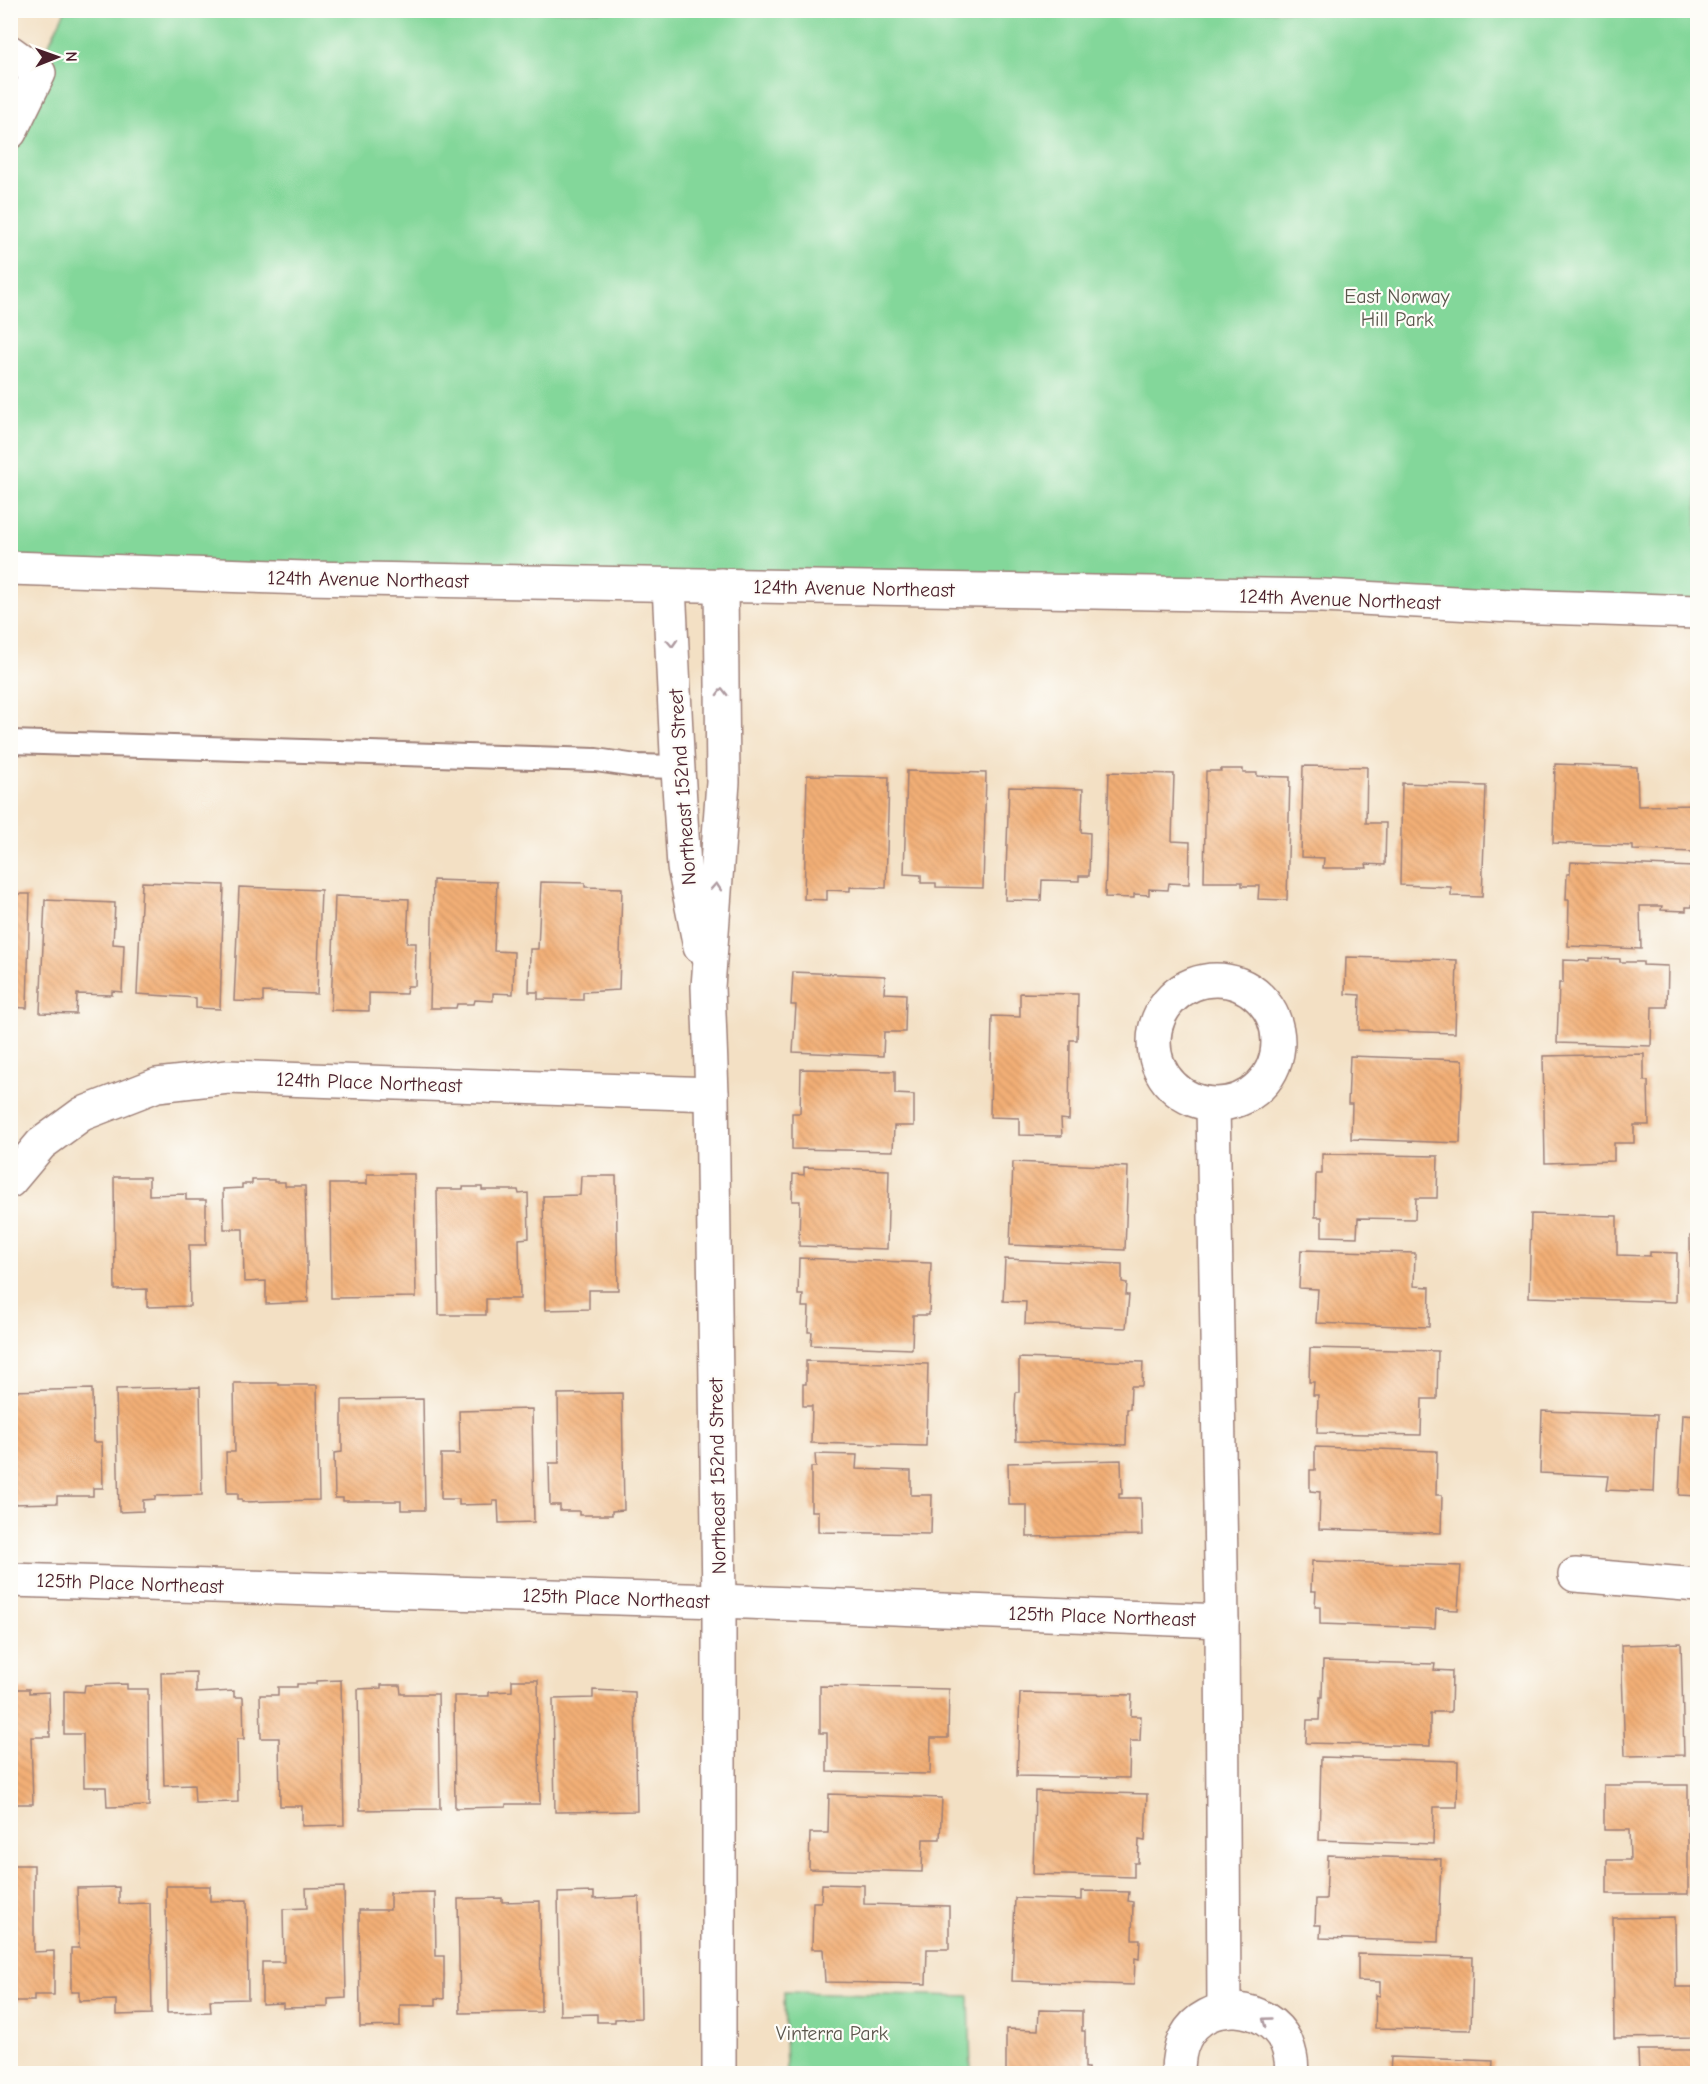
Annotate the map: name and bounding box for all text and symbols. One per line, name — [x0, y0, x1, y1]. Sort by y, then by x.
north arrow — [27, 27, 87, 87]
text: N — [62, 51, 80, 62]
park label: East Norway Hill Park — [1344, 285, 1450, 331]
street label: 124th Avenue Northeast — [267, 566, 470, 593]
street label: 124th Avenue Northeast — [753, 575, 956, 602]
street label: 124th Avenue Northeast — [1239, 584, 1442, 615]
one-way arrow — [666, 639, 679, 648]
street label: Northeast 152nd Street — [664, 687, 701, 886]
one-way arrow — [716, 687, 728, 696]
one-way arrow — [709, 882, 722, 891]
street label: 124th Place Northeast — [276, 1068, 464, 1097]
street label: Northeast 152nd Street — [704, 1376, 731, 1575]
street label: 125th Place Northeast — [36, 1569, 225, 1598]
street label: 125th Place Northeast — [522, 1584, 711, 1613]
street label: 125th Place Northeast — [1008, 1602, 1197, 1631]
one-way arrow — [1262, 2017, 1273, 2028]
park label: Vinterra Park — [776, 2022, 888, 2045]

